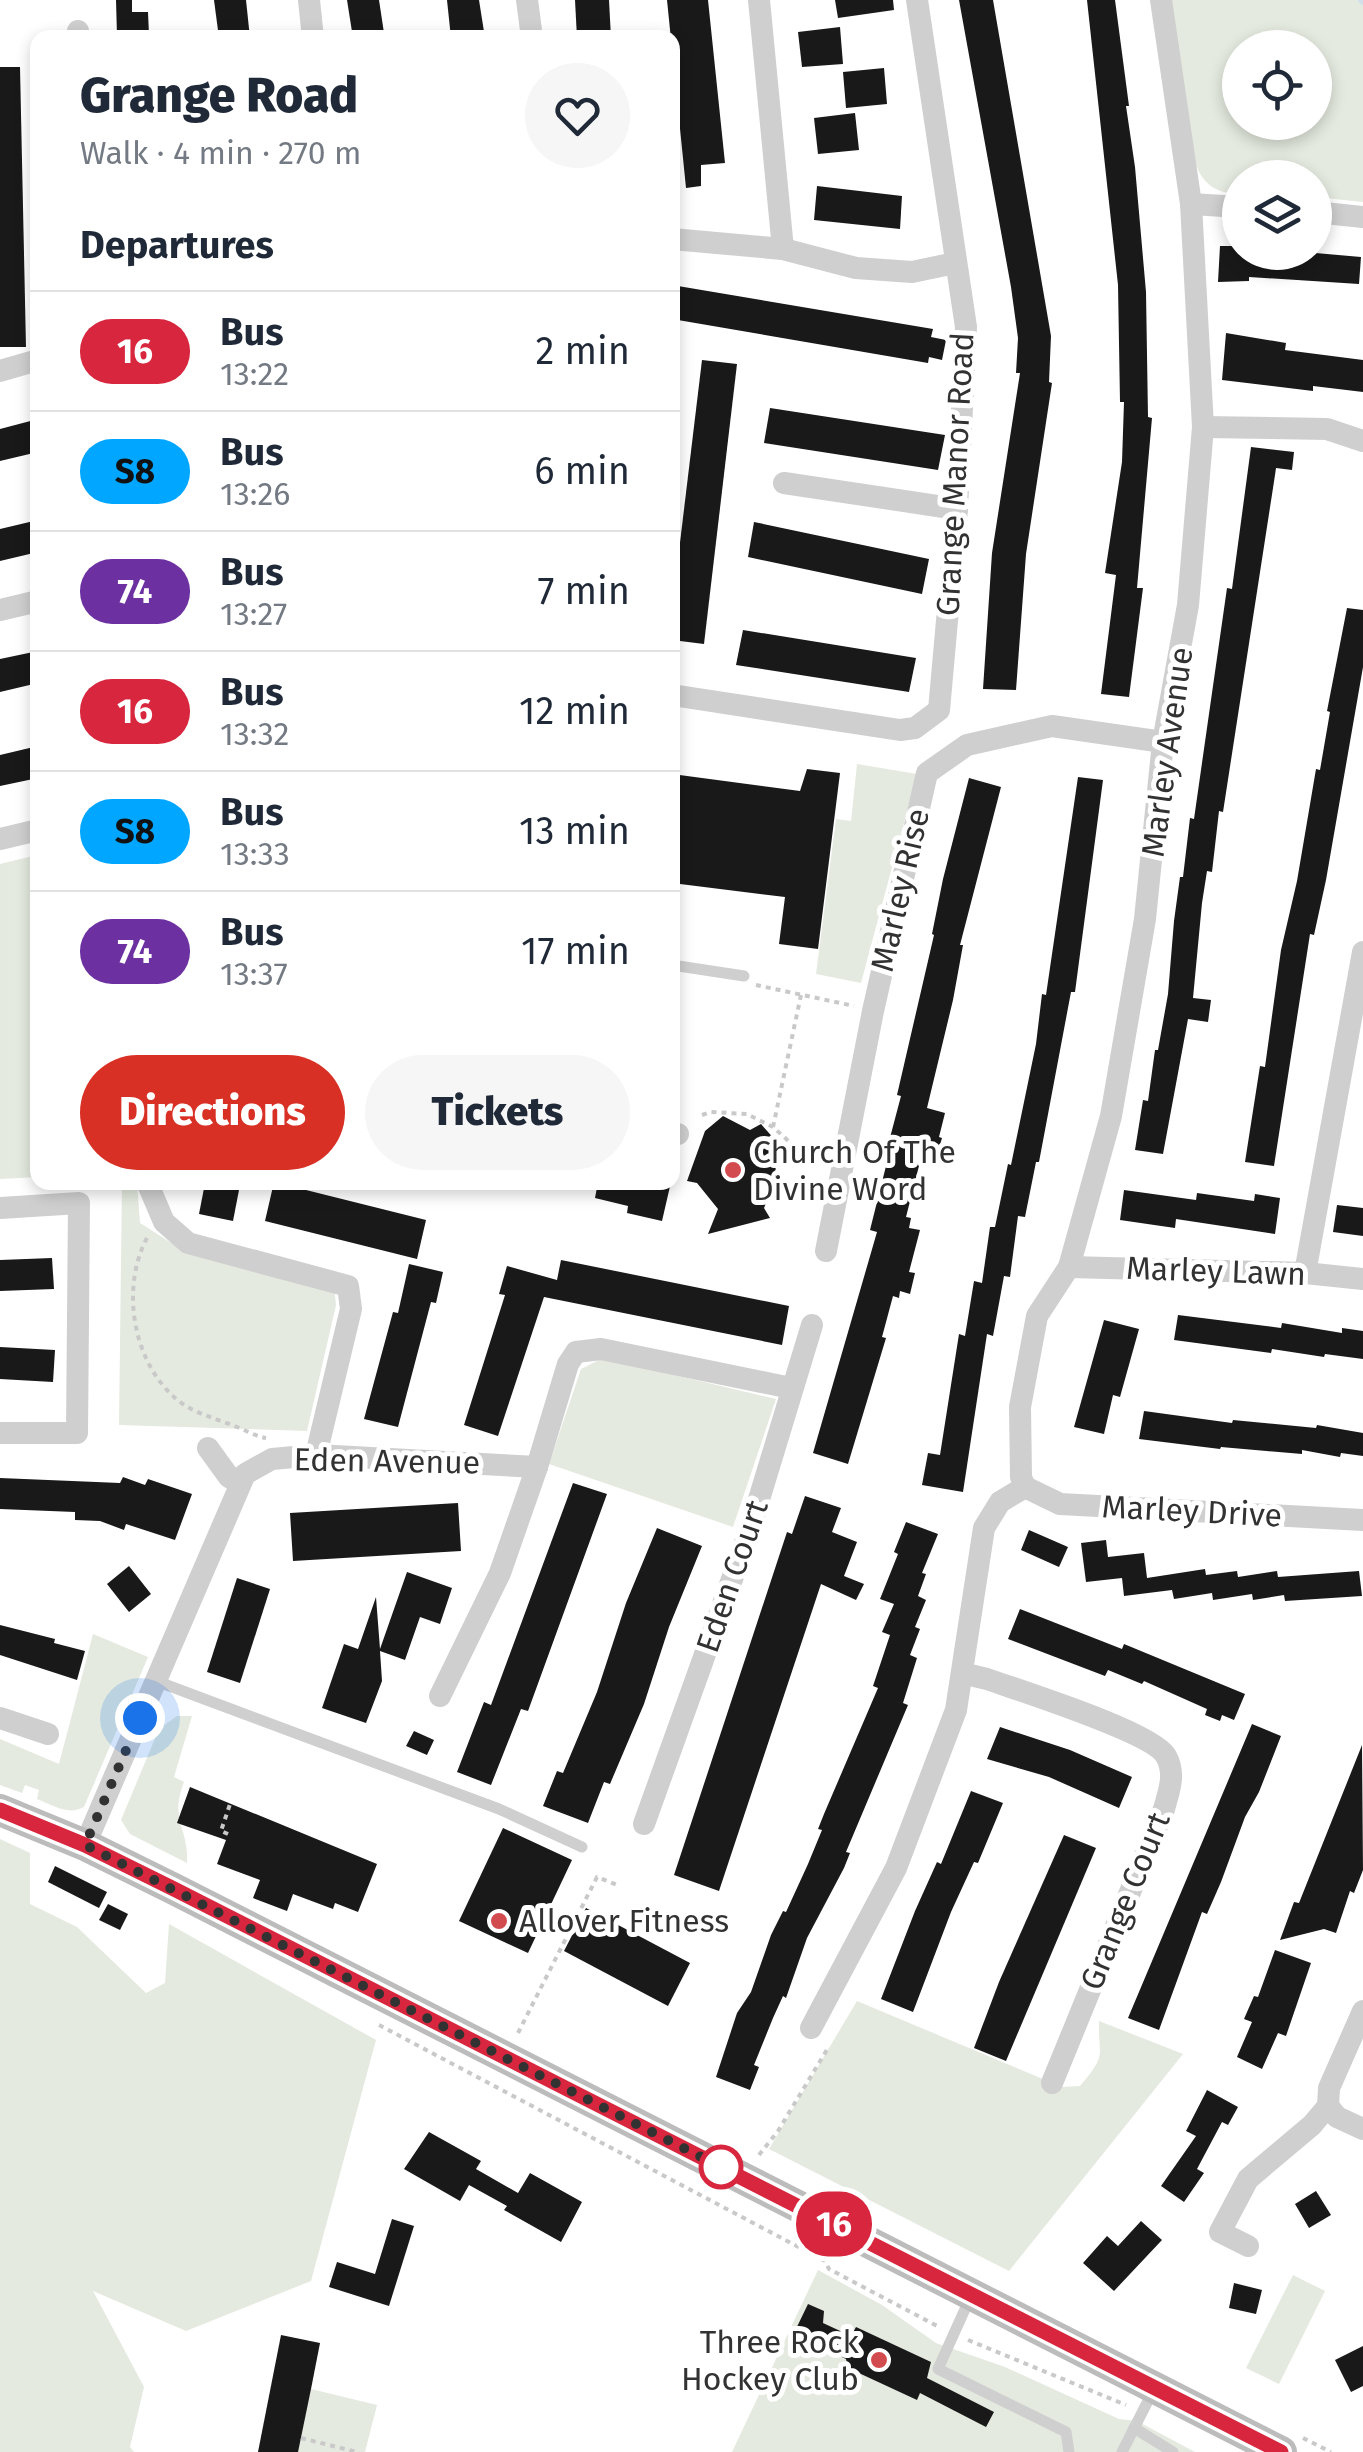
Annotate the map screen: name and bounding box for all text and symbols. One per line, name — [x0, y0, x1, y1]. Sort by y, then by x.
map controls — [1222, 30, 1332, 270]
button: locate — [1222, 30, 1332, 140]
button: heart — [525, 63, 630, 168]
text: Grange Road — [80, 67, 358, 125]
text: Walk · 4 min · 270 m — [80, 134, 361, 172]
button: layers — [1222, 160, 1332, 270]
text: Departures — [80, 222, 274, 268]
text: Bus — [220, 309, 284, 355]
text: 2 min — [536, 328, 630, 374]
text: 16 — [117, 330, 153, 372]
street label: Grange Manor Road — [929, 331, 981, 617]
text: 13:22 — [220, 355, 289, 393]
text: Bus — [220, 429, 284, 475]
text: 6 min — [534, 448, 630, 494]
text: S8 — [115, 450, 155, 492]
text: 13:26 — [220, 475, 290, 513]
text: Bus — [220, 549, 284, 595]
text: 7 min — [538, 568, 630, 614]
text: 74 — [118, 570, 152, 612]
text: 13:27 — [220, 595, 287, 633]
street label: Marley Avenue — [1133, 645, 1201, 859]
text: Bus — [220, 669, 284, 715]
text: 12 min — [519, 688, 630, 734]
text: 16 — [117, 690, 153, 732]
text: 13:32 — [220, 715, 289, 753]
text: Bus — [220, 789, 284, 835]
street label: Marley Rise — [863, 805, 937, 975]
text: 13 min — [519, 808, 630, 854]
text: S8 — [115, 810, 155, 852]
text: 13:33 — [220, 835, 290, 873]
text: Bus — [220, 909, 284, 955]
text: 17 min — [521, 928, 630, 974]
text: 74 — [118, 930, 152, 972]
text: 13:37 — [220, 955, 288, 993]
button: Directions — [80, 1055, 345, 1170]
button: Tickets — [365, 1055, 630, 1170]
place label: Church Of The Divine Word — [753, 1133, 956, 1208]
marker: Church Of The Divine Word — [722, 1159, 744, 1181]
street label: Marley Lawn — [1125, 1249, 1307, 1293]
street label: Eden Avenue — [293, 1440, 481, 1482]
street label: Marley Drive — [1101, 1487, 1283, 1535]
street label: Eden Court — [688, 1494, 776, 1657]
your location — [115, 1693, 165, 1743]
street label: Grange Court — [1072, 1806, 1178, 1995]
place label: Allover Fitness — [519, 1902, 729, 1940]
marker: Allover Fitness — [488, 1910, 510, 1932]
unlabelled marker — [700, 2146, 742, 2188]
line badge: 16 — [789, 2192, 879, 2256]
text: 16 — [816, 2203, 852, 2245]
place label: Three Rock Hockey Club — [681, 2323, 860, 2398]
marker: Three Rock Hockey Club — [868, 2349, 890, 2371]

